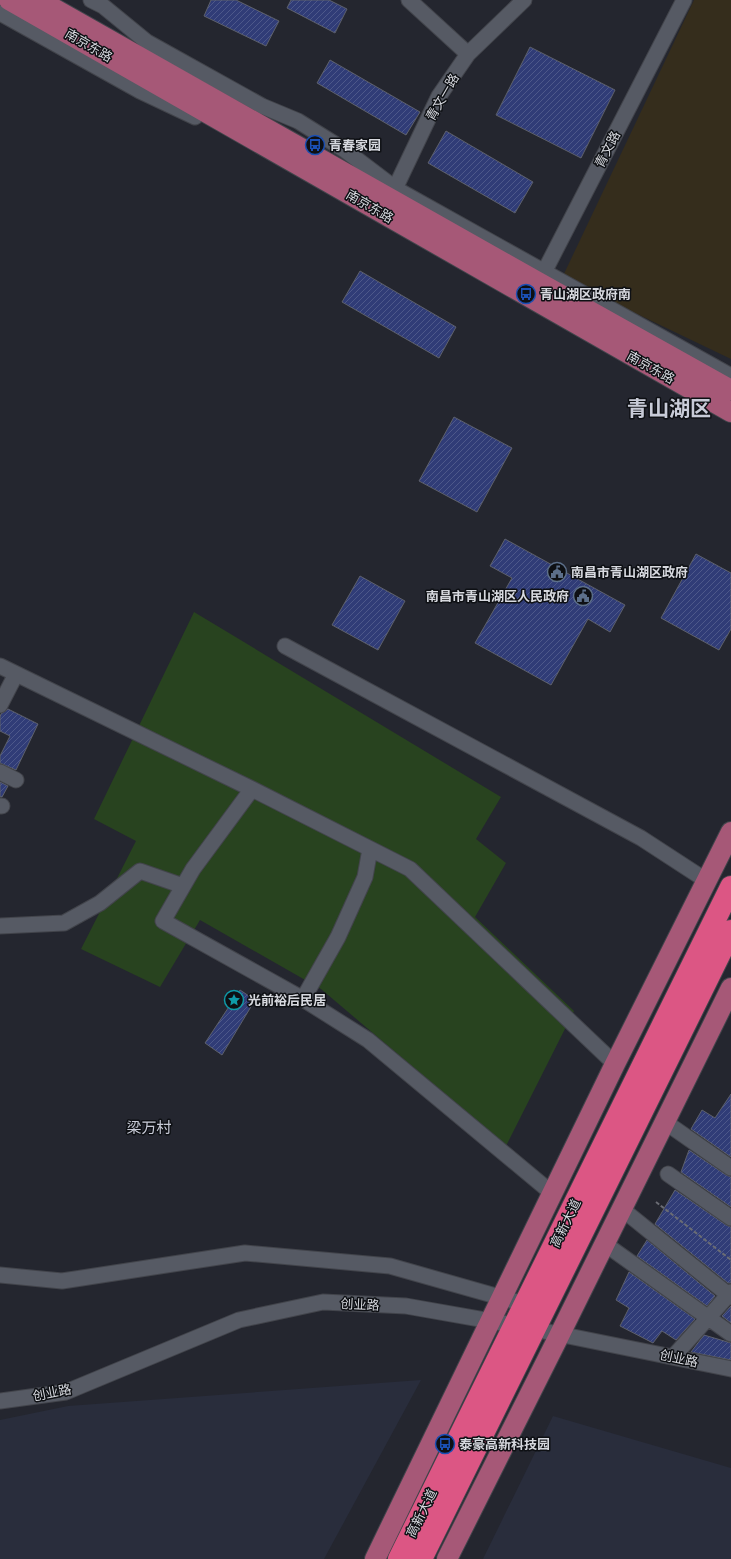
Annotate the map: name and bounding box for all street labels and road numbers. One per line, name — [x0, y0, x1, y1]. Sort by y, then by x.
street label: 南京东路 — [62, 26, 115, 65]
street label: 青文一路 — [423, 71, 462, 124]
street label: 青文路 — [592, 128, 623, 170]
street label: 南京东路 — [343, 187, 396, 226]
street label: 南京东路 — [624, 348, 677, 387]
street label: 高新大道 — [547, 1197, 584, 1250]
street label: 创业路 — [340, 1296, 380, 1313]
street label: 创业路 — [658, 1347, 700, 1370]
street label: 创业路 — [32, 1381, 73, 1404]
street label: 高新大道 — [403, 1487, 440, 1540]

